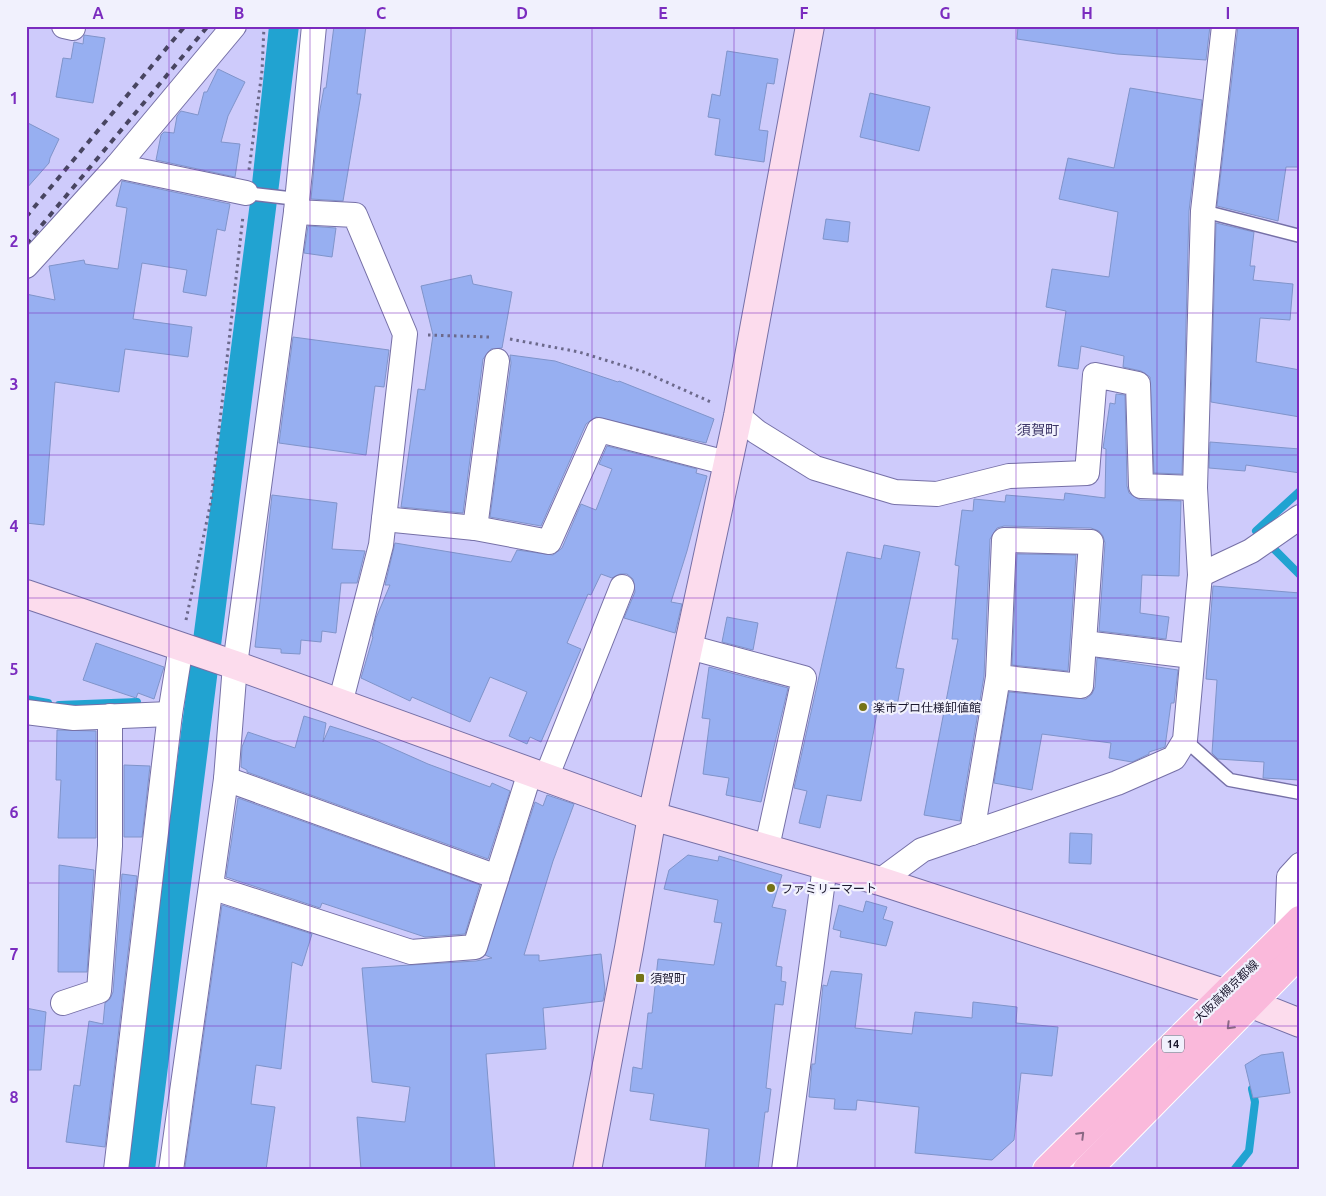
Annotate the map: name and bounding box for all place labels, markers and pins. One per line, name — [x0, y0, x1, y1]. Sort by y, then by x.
marker: 楽市プロ仕様卸値館 — [857, 701, 869, 713]
place label: 楽市プロ仕様卸値館 — [873, 701, 981, 714]
marker: ファミリーマート — [765, 882, 777, 894]
place label: ファミリーマート — [781, 882, 877, 895]
marker: 須賀町 — [634, 972, 646, 984]
place label: 須賀町 — [650, 972, 686, 985]

